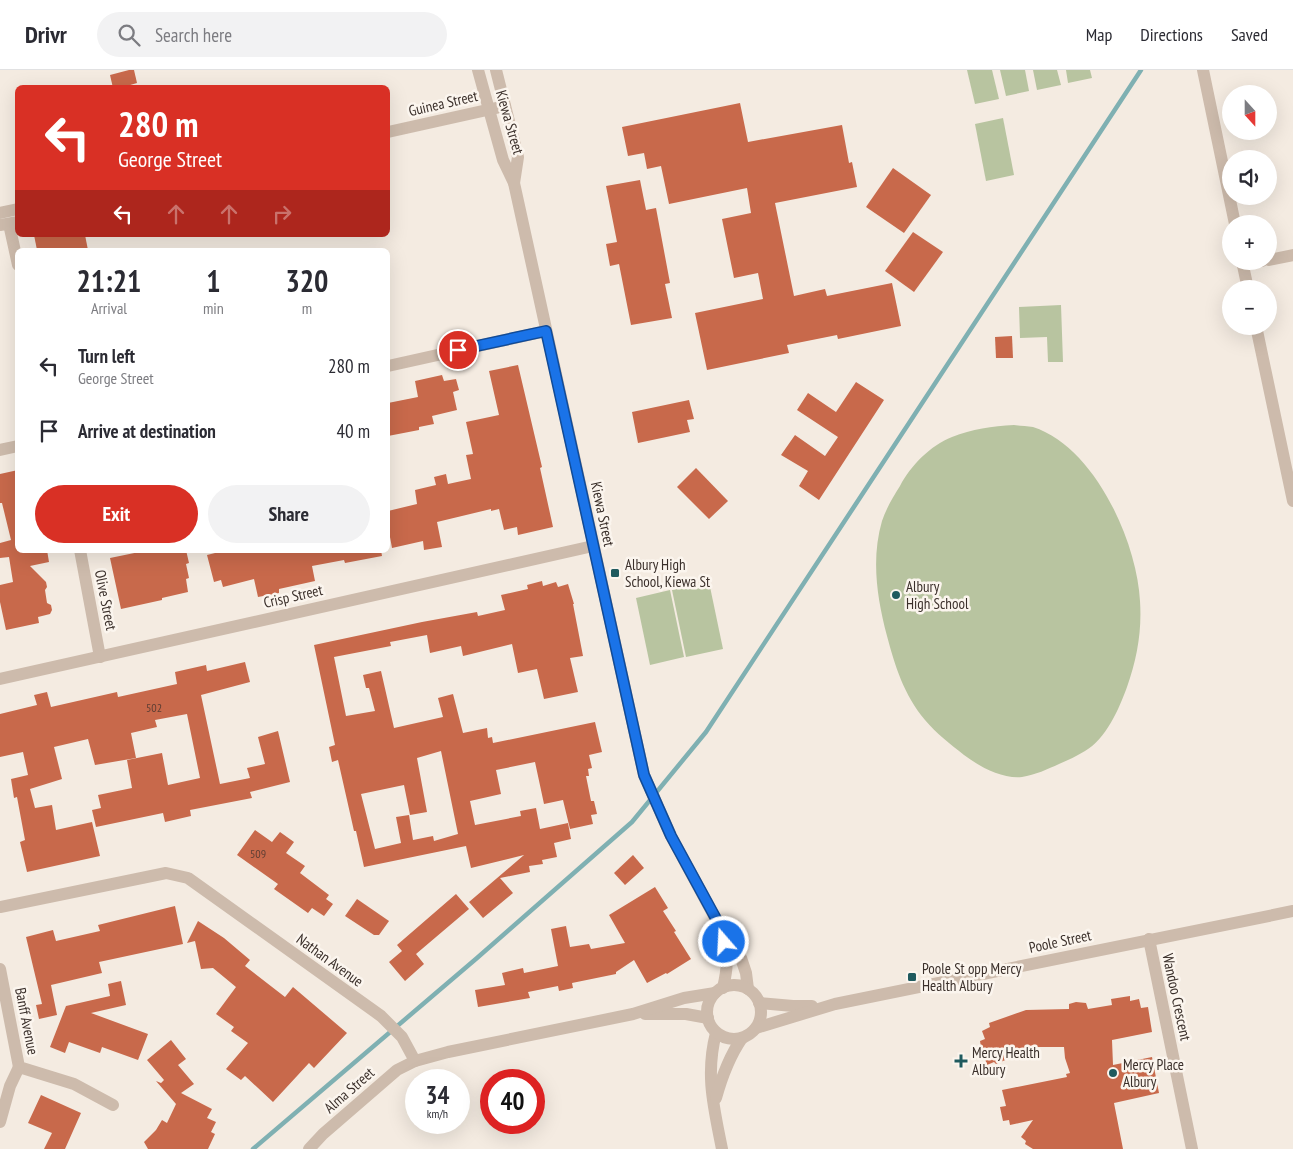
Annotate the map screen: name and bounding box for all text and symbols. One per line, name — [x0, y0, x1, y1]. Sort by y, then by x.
search box — [97, 12, 447, 57]
text: Drivr — [25, 19, 67, 50]
icon: search — [115, 21, 143, 49]
text: Search here — [155, 23, 232, 47]
text: Map — [1086, 23, 1112, 46]
text: Directions — [1140, 23, 1203, 46]
text: Saved — [1231, 23, 1268, 46]
north arrow — [1222, 85, 1278, 140]
map controls — [1222, 85, 1277, 335]
street label: Guinea Street — [407, 86, 479, 120]
street label: Kiewa Street — [492, 88, 528, 156]
text: 280 m — [118, 101, 199, 147]
icon: left — [35, 105, 100, 170]
text: George Street — [118, 145, 222, 173]
button: sound — [1222, 150, 1277, 205]
icon: left — [109, 200, 137, 228]
icon: ahead — [162, 200, 190, 228]
icon: ahead — [215, 200, 243, 228]
icon: right — [268, 200, 296, 228]
button: + — [1222, 215, 1277, 270]
text: 21:21 — [77, 261, 141, 300]
text: 1 — [206, 261, 221, 300]
text: 320 — [285, 261, 328, 300]
button: − — [1222, 280, 1277, 335]
text: Arrival — [91, 298, 127, 318]
text: min — [203, 298, 224, 318]
text: m — [302, 298, 312, 318]
pin — [437, 329, 479, 371]
icon: arrive — [444, 336, 472, 364]
text: Turn left — [78, 344, 135, 368]
icon: left — [35, 352, 63, 380]
text: 280 m — [328, 354, 370, 378]
text: George Street — [78, 368, 154, 388]
icon: arrive — [35, 417, 63, 445]
text: Arrive at destination — [78, 419, 216, 443]
text: 40 m — [337, 419, 370, 443]
street label: Kiewa Street — [587, 480, 619, 548]
button: Exit — [35, 485, 198, 543]
button: Share — [208, 485, 370, 543]
place label: Albury High School, Kiewa St — [625, 555, 710, 591]
marker: Albury High School, Kiewa St — [609, 567, 621, 579]
street label: Olive Street — [91, 568, 121, 632]
place label: Albury High School — [906, 577, 969, 613]
street label: Crisp Street — [262, 580, 324, 612]
marker: Albury High School — [890, 589, 902, 601]
house number: 502 — [146, 700, 162, 715]
house number: 509 — [250, 846, 266, 861]
position arrow — [697, 915, 749, 967]
street label: Poole Street — [1027, 925, 1093, 957]
street label: Nathan Avenue — [293, 929, 367, 991]
street label: Wandoo Crescent — [1158, 952, 1196, 1042]
place label: Poole St opp Mercy Health Albury — [922, 959, 1022, 995]
marker: Poole St opp Mercy Health Albury — [906, 971, 918, 983]
street label: Banff Avenue — [11, 986, 43, 1056]
place label: Mercy Health Albury — [972, 1043, 1040, 1079]
marker: Mercy Health Albury — [954, 1054, 968, 1068]
place label: Mercy Place Albury — [1123, 1055, 1184, 1091]
street label: Alma Street — [320, 1063, 378, 1117]
marker: Mercy Place Albury — [1107, 1067, 1119, 1079]
speed limit sign: 40 — [480, 1069, 545, 1134]
text: 34 — [426, 1079, 449, 1111]
text: km/h — [427, 1106, 448, 1121]

